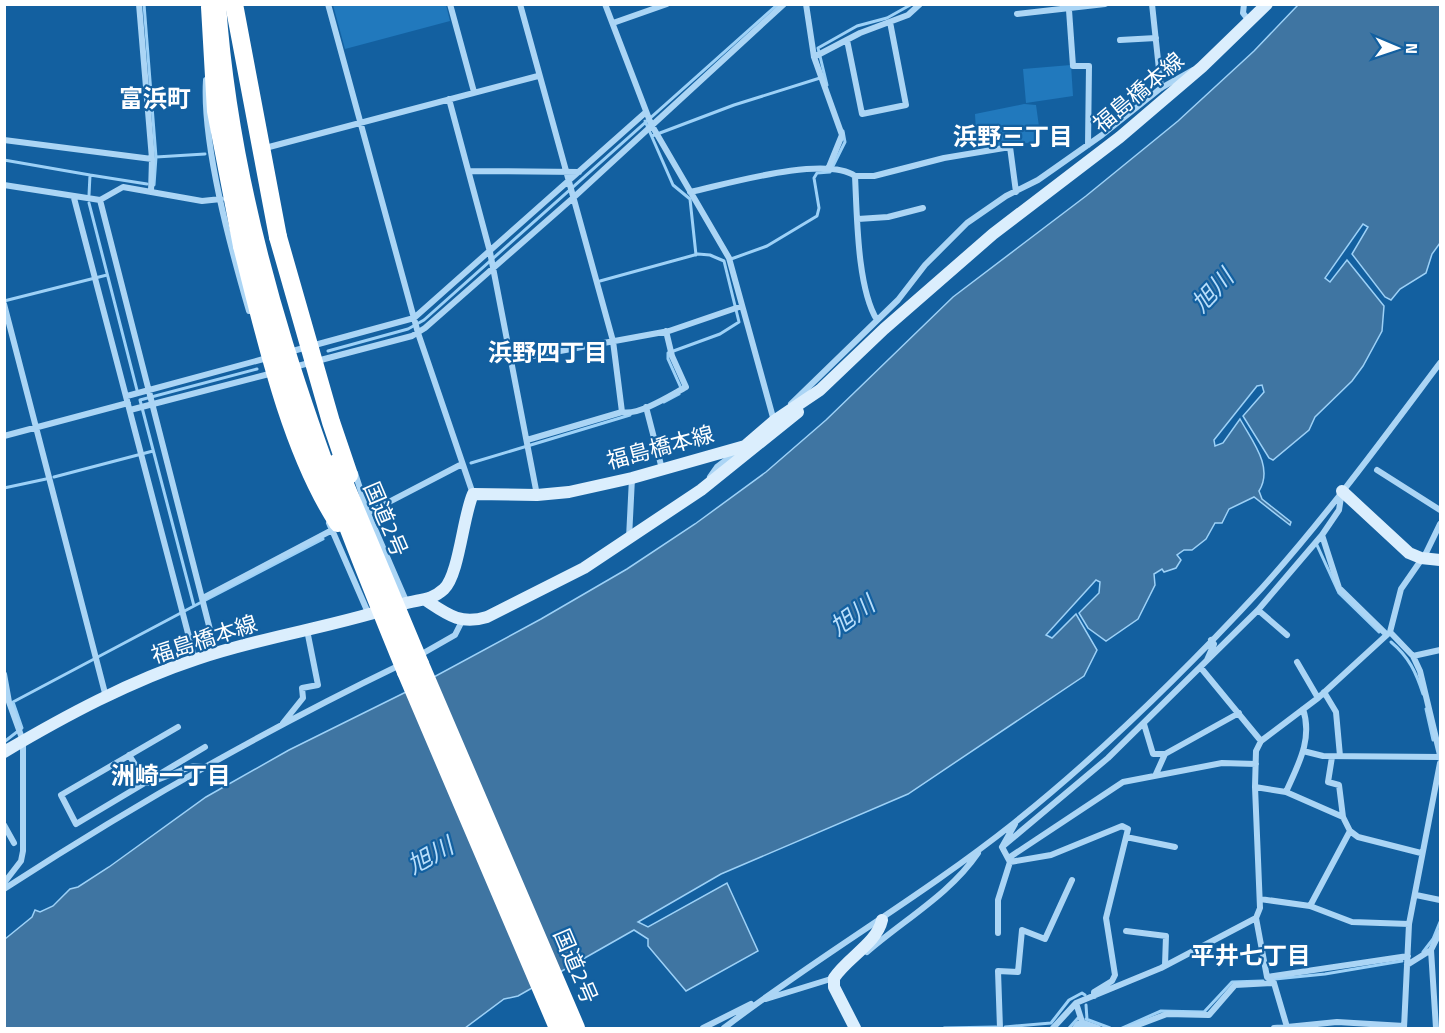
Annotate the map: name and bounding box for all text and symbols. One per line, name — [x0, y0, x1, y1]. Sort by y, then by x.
north arrow — [1367, 18, 1427, 78]
text: N — [1400, 43, 1424, 54]
street label: 福島橋本線 — [1085, 44, 1191, 140]
district label: 富浜町 — [119, 80, 191, 116]
district label: 浜野三丁目 — [953, 118, 1073, 154]
water label: 旭川 — [1182, 258, 1244, 320]
district label: 浜野四丁目 — [488, 334, 608, 370]
street label: 福島橋本線 — [602, 416, 718, 478]
street label: 国道2号 — [355, 476, 417, 562]
water label: 旭川 — [822, 585, 884, 644]
street label: 福島橋本線 — [146, 606, 262, 672]
district label: 洲崎一丁目 — [111, 757, 231, 793]
water label: 旭川 — [400, 826, 462, 882]
street label: 国道2号 — [545, 923, 607, 1009]
district label: 平井七丁目 — [1191, 937, 1311, 973]

